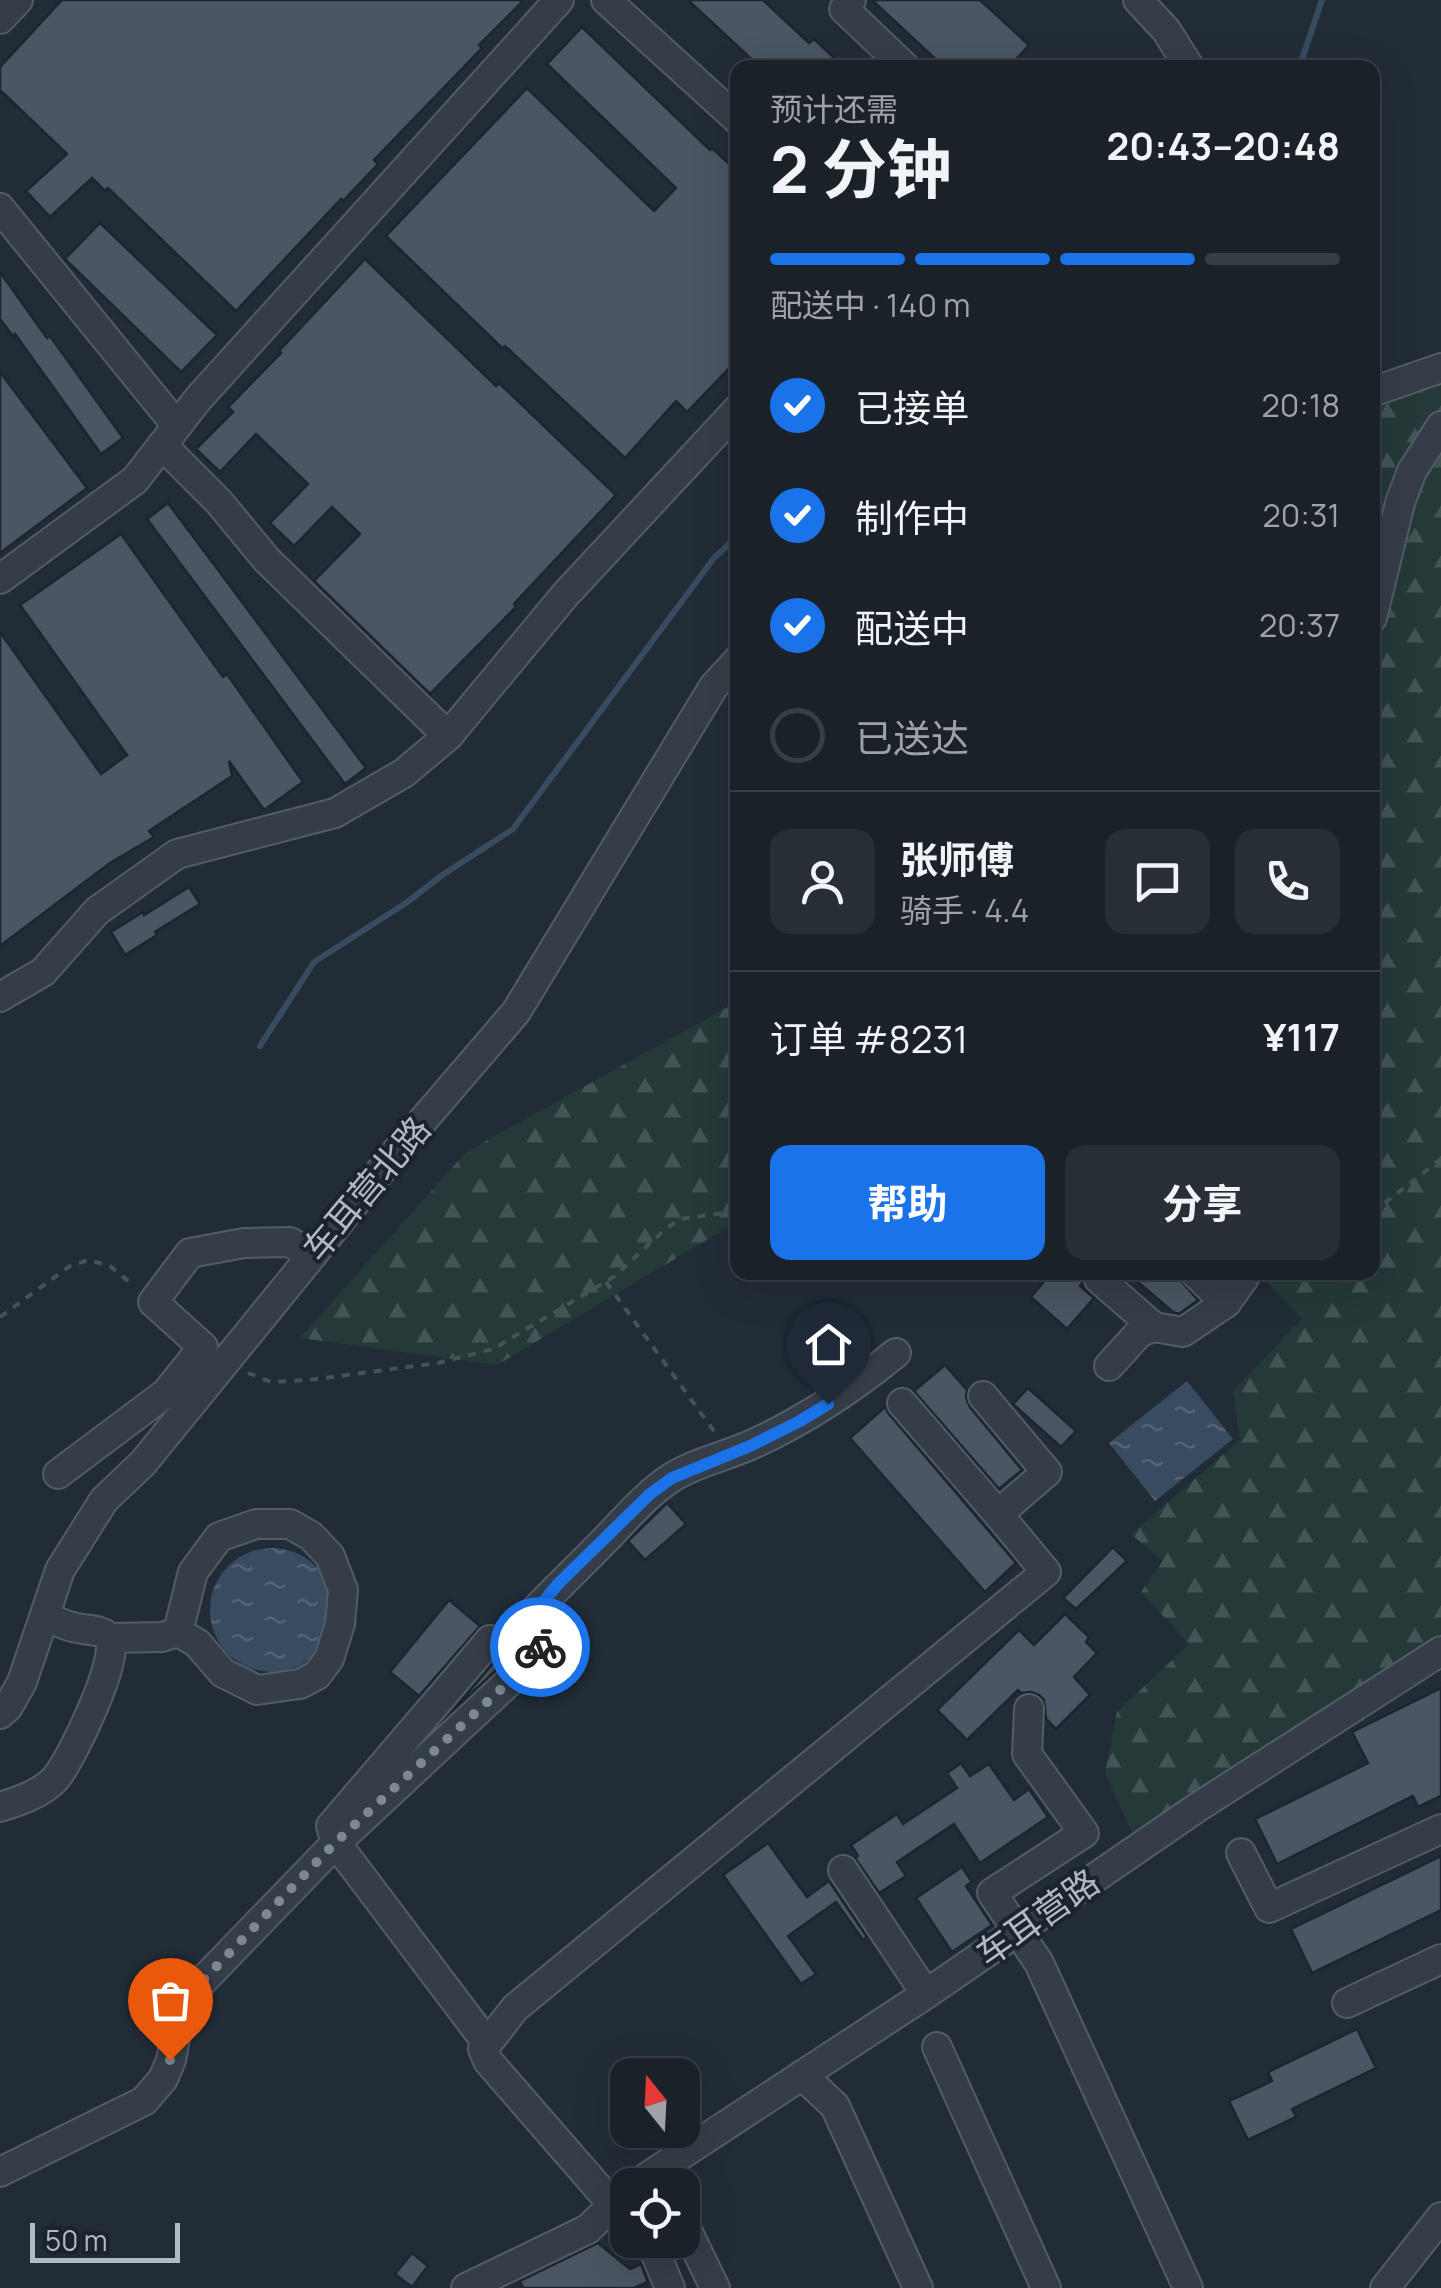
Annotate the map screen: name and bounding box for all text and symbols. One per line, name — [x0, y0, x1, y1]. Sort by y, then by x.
text: 预计还需 — [770, 87, 898, 131]
text: 20:43–20:48 — [1107, 119, 1340, 171]
text: 2 分钟 — [770, 124, 952, 213]
text: 配送中 · 140 m — [770, 283, 970, 327]
icon: check — [770, 378, 825, 433]
text: 已接单 — [855, 381, 969, 433]
text: 20:18 — [1262, 383, 1340, 427]
icon: check — [770, 488, 825, 543]
text: 制作中 — [855, 491, 969, 543]
text: 20:31 — [1262, 493, 1340, 537]
icon: check — [770, 598, 825, 653]
text: 配送中 — [855, 601, 969, 653]
text: 20:37 — [1259, 603, 1340, 647]
text: 已送达 — [855, 711, 969, 763]
button: person — [770, 829, 875, 934]
button: chat — [1105, 829, 1210, 934]
button: phone — [1235, 829, 1340, 934]
text: 张师傅 — [900, 833, 1014, 885]
text: 骑手 · 4.4 — [900, 888, 1029, 932]
text: ¥117 — [1263, 1010, 1340, 1062]
text: 订单 #8231 — [770, 1012, 968, 1064]
street label: 车耳营北路 — [292, 1106, 441, 1271]
button: 帮助 — [770, 1145, 1045, 1260]
button: 分享 — [1065, 1145, 1340, 1260]
pin — [786, 1302, 871, 1405]
icon: home — [801, 1317, 856, 1372]
courier — [490, 1597, 590, 1697]
icon: bike — [513, 1620, 568, 1675]
street label: 车耳营路 — [966, 1857, 1109, 1977]
pin — [128, 1958, 213, 2061]
icon: bag — [143, 1973, 198, 2028]
north arrow — [610, 2058, 700, 2148]
map controls — [610, 2058, 700, 2258]
button: locate — [610, 2168, 700, 2258]
scale bar — [30, 2218, 180, 2262]
text: 50 m — [45, 2221, 108, 2259]

